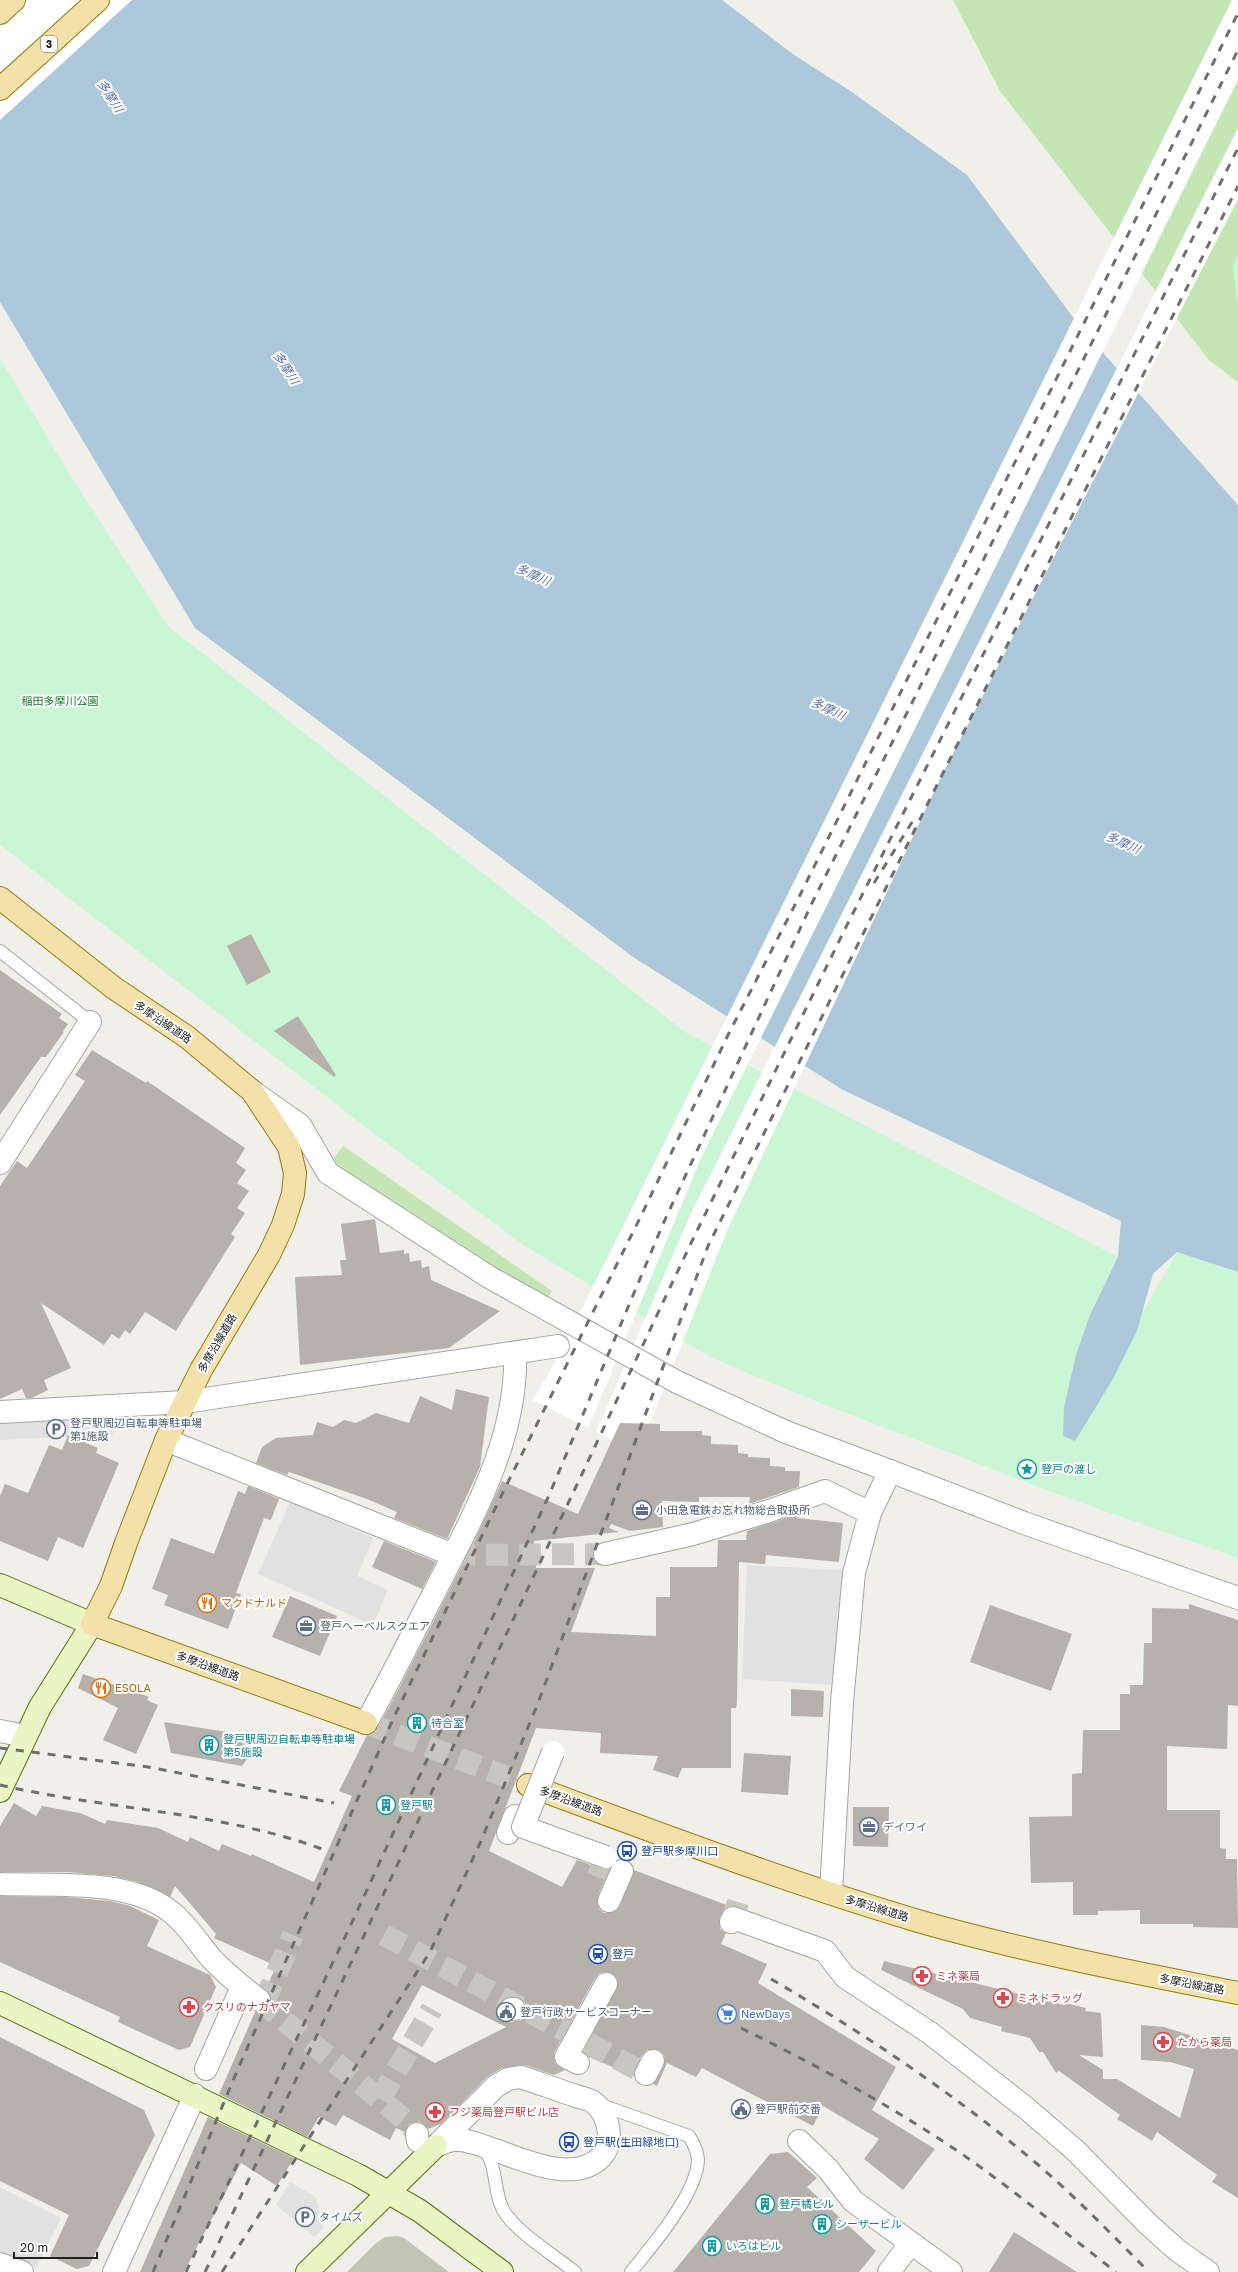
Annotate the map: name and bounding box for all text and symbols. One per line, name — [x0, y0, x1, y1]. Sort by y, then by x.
road number: 3 — [41, 36, 57, 52]
water label: 多摩川 — [94, 77, 128, 117]
water label: 多摩川 — [270, 349, 304, 389]
water label: 多摩川 — [514, 560, 555, 590]
park label: 稲田多摩川公園 — [22, 694, 99, 707]
water label: 多摩川 — [809, 694, 850, 724]
water label: 多摩川 — [1104, 828, 1145, 858]
street label: 多摩沿線道路 — [132, 998, 194, 1045]
street label: 多摩沿線道路 — [194, 1311, 239, 1375]
place label: 登戸駅周辺自転車等駐車場 第1施設 — [70, 1416, 202, 1442]
parking icon: 登戸駅周辺自転車等駐車場 第1施設 — [45, 1418, 67, 1440]
place icon: 登戸の渡し — [1016, 1458, 1038, 1480]
place label: 登戸の渡し — [1041, 1462, 1096, 1475]
office icon: 小田急電鉄お忘れ物総合取扱所 — [631, 1499, 653, 1521]
place label: 小田急電鉄お忘れ物総合取扱所 — [656, 1503, 811, 1516]
restaurant icon: マクドナルド — [196, 1592, 218, 1614]
place label: マクドナルド — [221, 1596, 287, 1609]
office icon: 登戸へーベルスクエア — [295, 1615, 317, 1637]
place label: 登戸へーベルスクエア — [320, 1619, 430, 1632]
street label: 多摩沿線道路 — [175, 1648, 241, 1683]
restaurant icon: ESOLA — [90, 1677, 112, 1699]
place label: ESOLA — [115, 1681, 151, 1694]
building icon: 待合室 — [406, 1712, 428, 1734]
place label: 待合室 — [431, 1716, 464, 1729]
place label: 登戸駅周辺自転車等駐車場 第5施設 — [223, 1732, 355, 1758]
building icon: 登戸駅周辺自転車等駐車場 第5施設 — [198, 1734, 220, 1756]
street label: 多摩沿線道路 — [538, 1783, 604, 1818]
building icon: 登戸駅 — [375, 1794, 397, 1816]
place label: 登戸駅 — [400, 1798, 433, 1811]
office icon: デイワイ — [858, 1816, 880, 1838]
place label: デイワイ — [883, 1820, 927, 1833]
bus stop icon: 登戸駅多摩川口 — [616, 1840, 638, 1862]
place label: 登戸駅多摩川口 — [641, 1844, 718, 1857]
street label: 多摩沿線道路 — [844, 1892, 911, 1923]
station icon: 登戸 — [587, 1943, 609, 1965]
place label: 登戸 — [612, 1947, 634, 1960]
pharmacy icon: ミネ薬局 — [911, 1965, 933, 1987]
place label: ミネ薬局 — [936, 1969, 980, 1982]
street label: 多摩沿線道路 — [1158, 1971, 1226, 1996]
pharmacy icon: ミネドラッグ — [992, 1987, 1014, 2009]
place label: ミネドラッグ — [1017, 1991, 1083, 2004]
pharmacy icon: クスリのナカヤマ — [178, 1996, 200, 2018]
place label: クスリのナカヤマ — [203, 2000, 291, 2013]
public building icon: 登戸行政サービスコーナー — [495, 2001, 517, 2023]
supermarket icon: NewDays — [716, 2003, 738, 2025]
place label: 登戸行政サービスコーナー — [520, 2005, 652, 2018]
place label: NewDays — [741, 2007, 790, 2020]
pharmacy icon: たから薬局 — [1152, 2031, 1174, 2053]
place label: たから薬局 — [1177, 2035, 1232, 2048]
public building icon: 登戸駅前交番 — [730, 2098, 752, 2120]
pharmacy icon: フジ薬局登戸駅ビル店 — [424, 2101, 446, 2123]
place label: 登戸駅前交番 — [755, 2102, 821, 2115]
place label: フジ薬局登戸駅ビル店 — [449, 2105, 559, 2118]
bus stop icon: 登戸駅(生田緑地口) — [558, 2131, 580, 2153]
place label: 登戸駅(生田緑地口) — [583, 2135, 679, 2148]
building icon: 登戸橘ビル — [754, 2193, 776, 2215]
place label: 登戸橘ビル — [779, 2197, 834, 2210]
parking icon: タイムズ — [294, 2206, 316, 2228]
place label: タイムズ — [319, 2210, 363, 2223]
building icon: シーザービル — [811, 2213, 833, 2235]
place label: シーザービル — [836, 2217, 902, 2230]
scale bar — [14, 2234, 97, 2260]
building icon: いろはビル — [701, 2235, 723, 2257]
place label: いろはビル — [726, 2239, 781, 2252]
text: 20 m — [20, 2240, 48, 2255]

